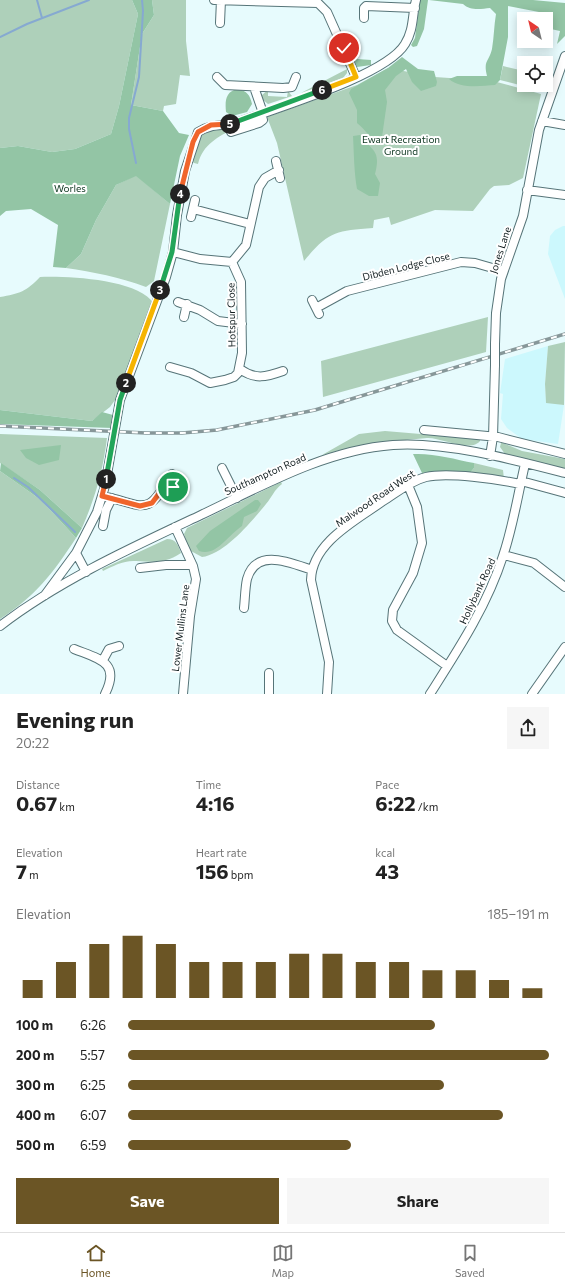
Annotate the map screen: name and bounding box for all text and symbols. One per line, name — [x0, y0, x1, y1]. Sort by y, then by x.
north arrow — [517, 12, 553, 48]
map controls — [517, 12, 553, 92]
pin — [327, 31, 361, 65]
icon: check — [333, 37, 355, 59]
button: locate — [517, 56, 553, 92]
pin: 6 — [312, 80, 332, 100]
text: 6 — [319, 83, 325, 96]
pin: 5 — [220, 114, 240, 134]
text: 5 — [227, 117, 233, 130]
park label: Ewart Recreation Ground — [362, 133, 440, 157]
park label: Worles — [54, 182, 86, 194]
pin: 4 — [170, 184, 190, 204]
text: 4 — [177, 187, 183, 200]
street label: Jones Lane — [487, 225, 513, 275]
street label: Dibden Lodge Close — [361, 249, 451, 283]
pin: 3 — [150, 280, 170, 300]
text: 3 — [157, 283, 163, 296]
street label: Hotspur Close — [224, 283, 238, 347]
pin: 2 — [116, 373, 136, 393]
text: 2 — [123, 376, 129, 389]
street label: Southampton Road — [222, 451, 308, 497]
street label: Malwood Road West — [333, 467, 417, 529]
pin: 1 — [96, 469, 116, 489]
pin — [156, 470, 190, 504]
text: 1 — [104, 472, 108, 485]
icon: arrive — [162, 476, 184, 498]
street label: Hollybank Road — [456, 556, 498, 626]
street label: Lower Mullins Lane — [169, 584, 191, 672]
text: Evening run — [16, 706, 134, 733]
button: share — [507, 707, 549, 749]
text: 20:22 — [16, 735, 49, 751]
text: Distance — [16, 778, 60, 791]
text: Time — [196, 778, 221, 791]
text: Pace — [375, 778, 399, 791]
text: 0.67 — [16, 791, 57, 815]
text: 4:16 — [196, 791, 235, 815]
text: 6:22 — [375, 791, 416, 815]
text: km — [57, 800, 75, 813]
text: /km — [416, 800, 438, 813]
text: Elevation — [16, 846, 62, 859]
text: Heart rate — [196, 846, 247, 859]
text: kcal — [375, 846, 395, 859]
text: 7 — [16, 859, 27, 883]
text: 156 — [196, 859, 229, 883]
text: 43 — [375, 859, 399, 883]
text: m — [27, 868, 39, 881]
text: bpm — [229, 868, 253, 881]
text: Elevation — [16, 906, 71, 922]
text: 185–191 m — [488, 906, 549, 922]
text: 100 m — [16, 1017, 53, 1033]
text: 6:26 — [80, 1017, 106, 1033]
text: 200 m — [16, 1047, 54, 1063]
text: 5:57 — [80, 1047, 105, 1063]
text: 300 m — [16, 1077, 55, 1093]
text: 6:25 — [80, 1077, 106, 1093]
text: 400 m — [16, 1107, 55, 1123]
text: 6:07 — [80, 1107, 106, 1123]
text: 500 m — [16, 1137, 55, 1153]
text: 6:59 — [80, 1137, 106, 1153]
button: Save — [16, 1178, 279, 1224]
button: Share — [287, 1178, 549, 1224]
tab: Home — [80, 1242, 111, 1279]
tab: Map — [271, 1242, 294, 1279]
tab: Saved — [455, 1242, 485, 1279]

